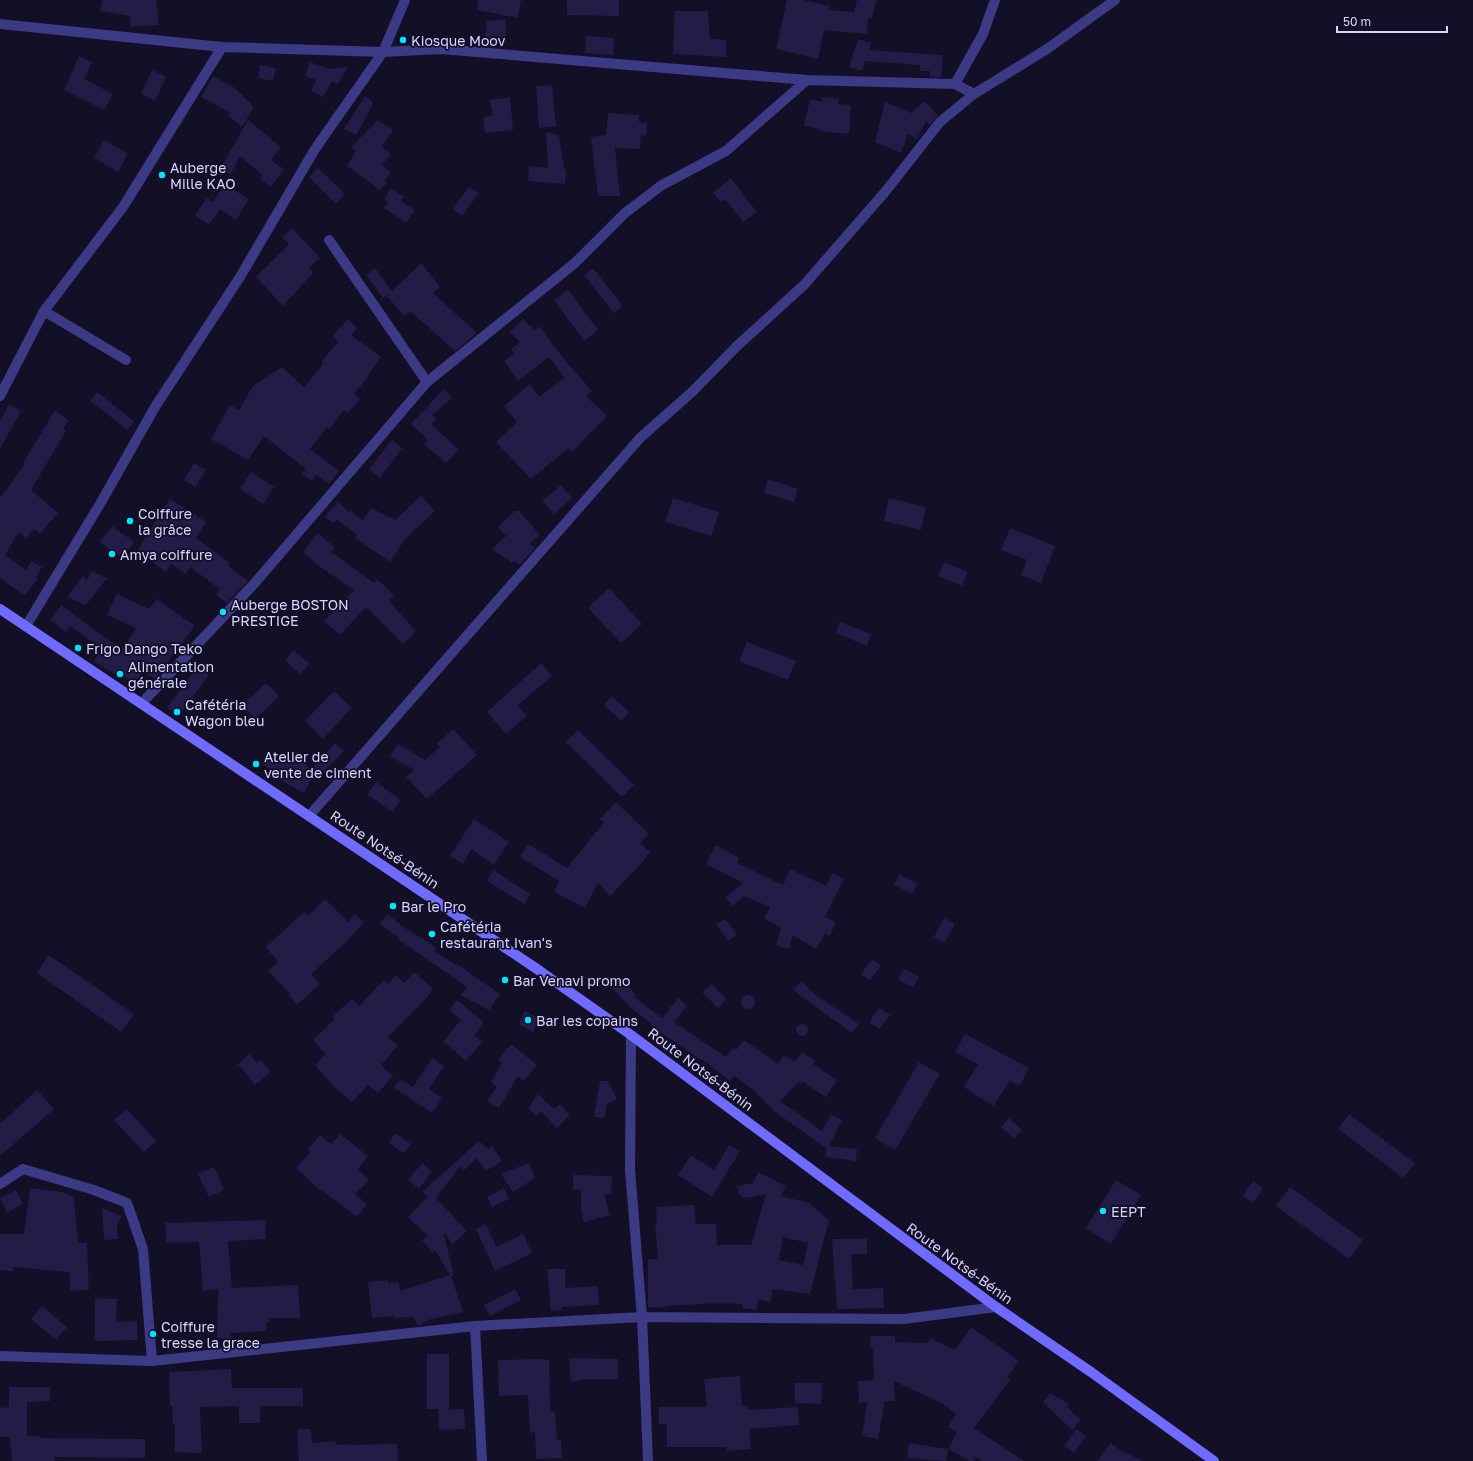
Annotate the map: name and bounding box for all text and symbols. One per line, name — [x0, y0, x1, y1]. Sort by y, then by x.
scale bar — [1337, 8, 1447, 34]
text: 50 m — [1343, 14, 1371, 29]
place label: Kiosque Moov — [411, 32, 505, 49]
marker: Kiosque Moov — [398, 35, 408, 45]
place label: Auberge Mille KAO — [170, 159, 236, 192]
marker: Auberge Mille KAO — [157, 170, 167, 180]
place label: Coiffure la grâce — [138, 505, 192, 538]
marker: Coiffure la grâce — [125, 516, 135, 526]
place label: Amya coiffure — [120, 546, 212, 563]
marker: Amya coiffure — [107, 549, 117, 559]
place label: Auberge BOSTON PRESTIGE — [231, 596, 349, 629]
marker: Auberge BOSTON PRESTIGE — [218, 607, 228, 617]
place label: Frigo Dango Teko — [86, 640, 202, 657]
marker: Frigo Dango Teko — [73, 643, 83, 653]
place label: Alimentation générale — [128, 658, 214, 691]
marker: Alimentation générale — [115, 669, 125, 679]
place label: Cafétéria Wagon bleu — [185, 696, 264, 729]
marker: Cafétéria Wagon bleu — [172, 707, 182, 717]
place label: Atelier de vente de ciment — [264, 748, 372, 781]
marker: Atelier de vente de ciment — [251, 759, 261, 769]
street label: Route Notsé-Bénin — [327, 806, 443, 892]
place label: Bar le Pro — [401, 898, 466, 915]
marker: Bar le Pro — [388, 901, 398, 911]
place label: Cafétéria restaurant Ivan's — [440, 918, 552, 951]
marker: Cafétéria restaurant Ivan's — [427, 929, 437, 939]
place label: Bar Venavi promo — [513, 972, 630, 989]
marker: Bar Venavi promo — [500, 975, 510, 985]
place label: Bar les copains — [536, 1012, 638, 1029]
marker: Bar les copains — [523, 1015, 533, 1025]
street label: Route Notsé-Bénin — [645, 1024, 757, 1114]
place label: EEPT — [1111, 1203, 1146, 1220]
marker: EEPT — [1098, 1206, 1108, 1216]
street label: Route Notsé-Bénin — [903, 1219, 1017, 1307]
place label: Coiffure tresse la grace — [161, 1318, 260, 1351]
marker: Coiffure tresse la grace — [148, 1329, 158, 1339]

